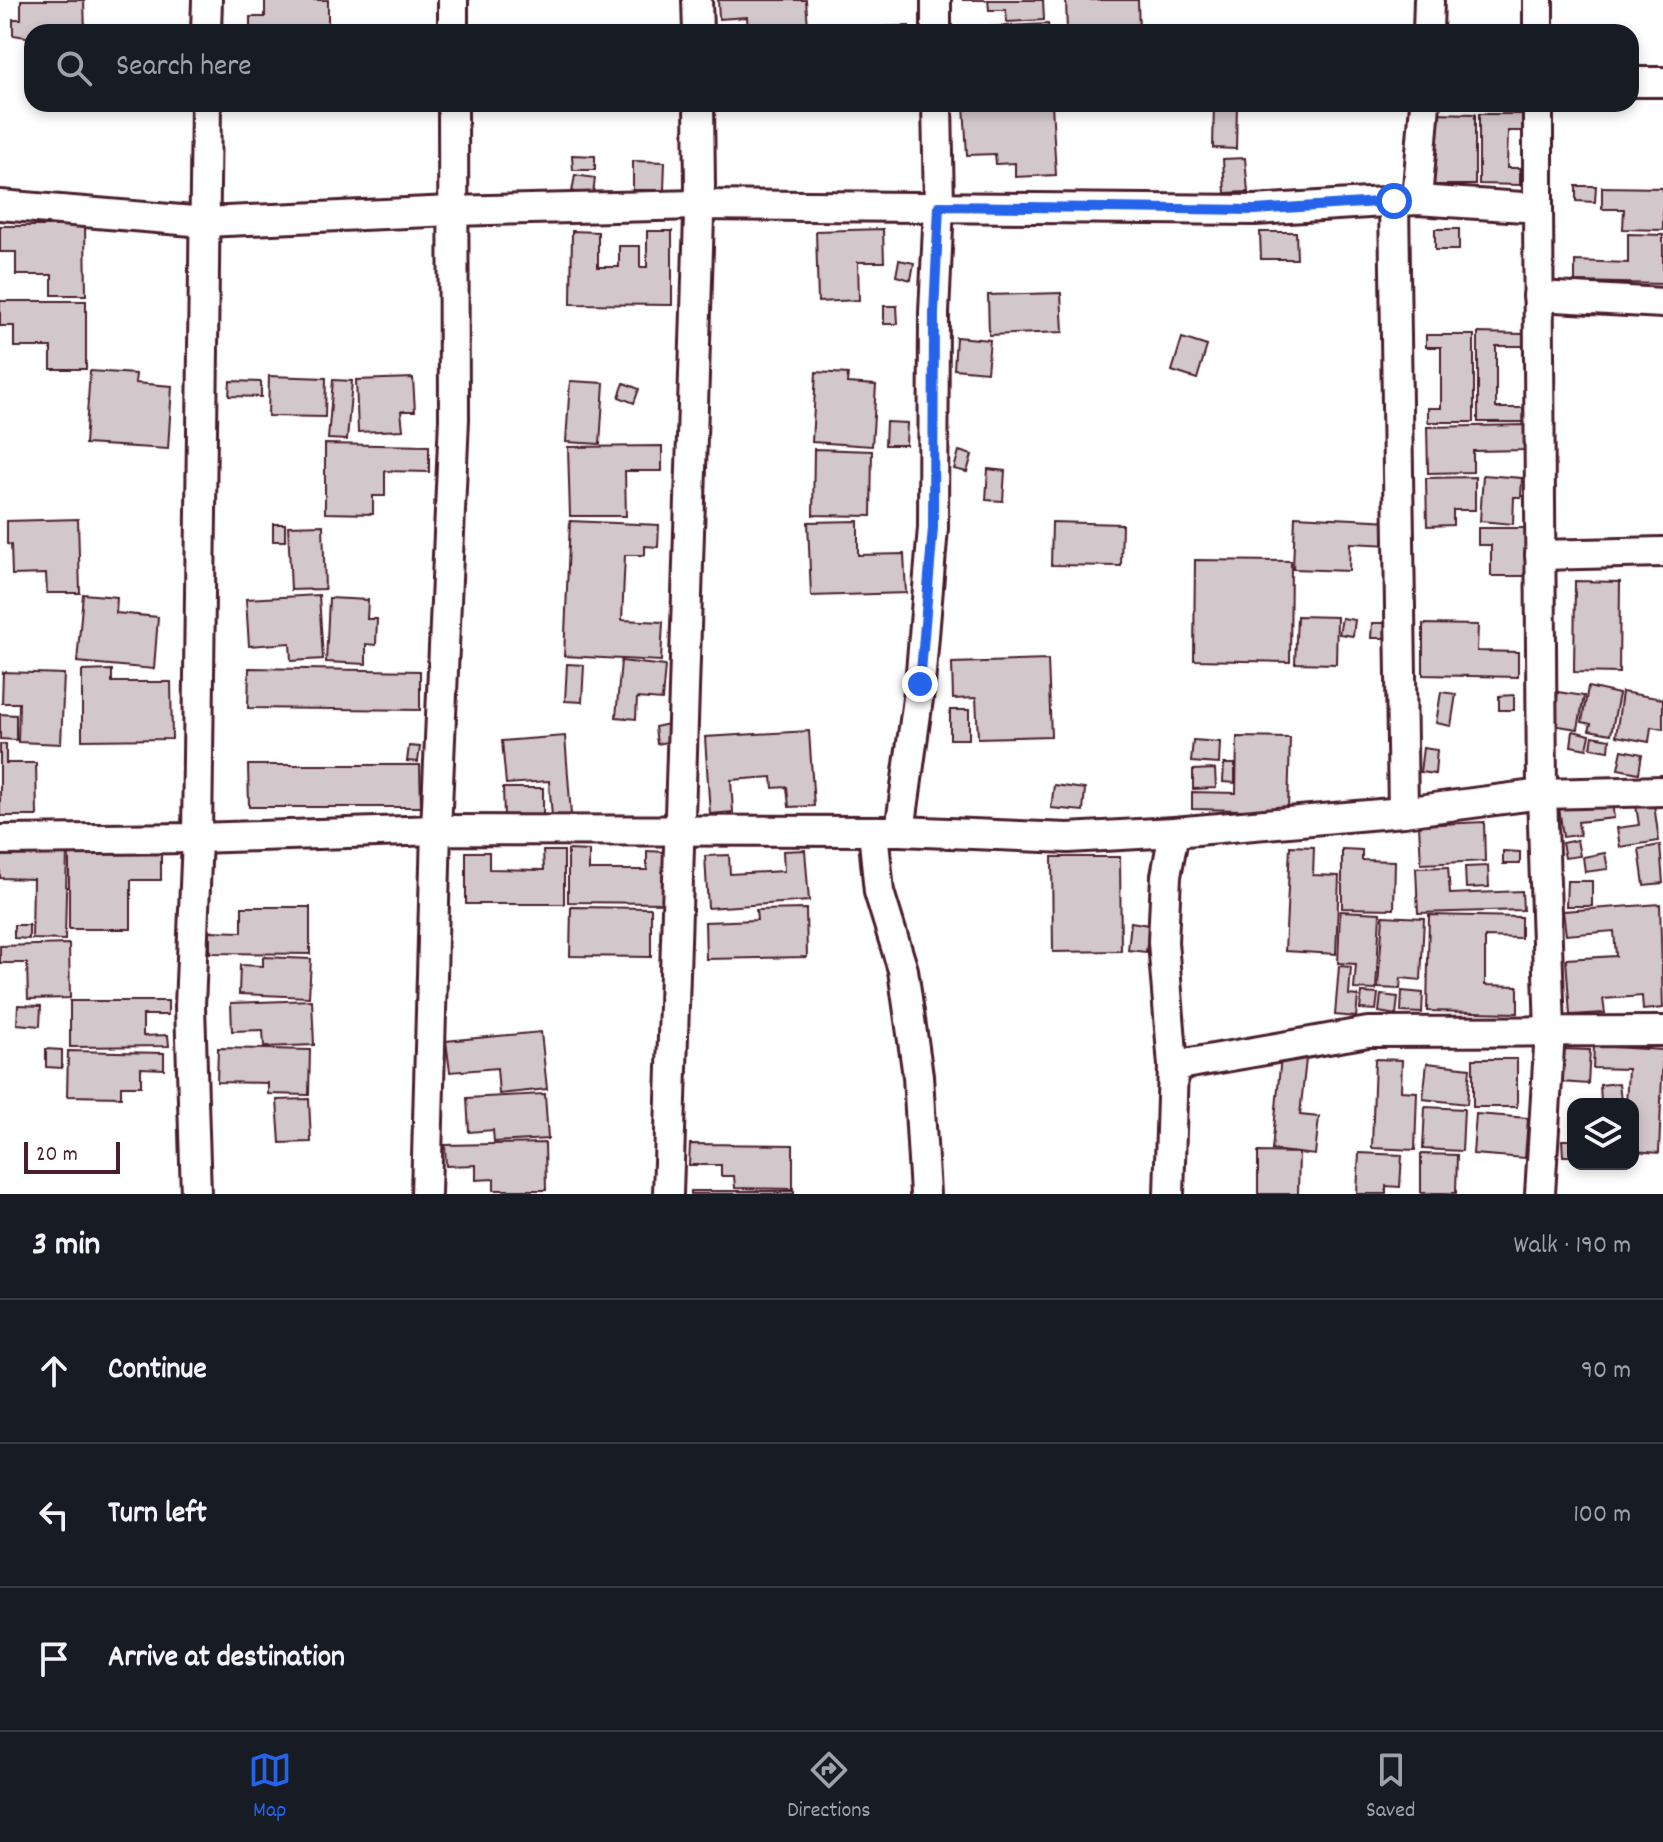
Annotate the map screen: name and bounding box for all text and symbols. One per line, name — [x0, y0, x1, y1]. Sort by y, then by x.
search box — [24, 24, 1639, 112]
icon: search — [52, 46, 96, 90]
text: Search here — [116, 47, 252, 90]
route start — [1376, 183, 1412, 219]
route end — [902, 666, 938, 702]
map controls — [1567, 1098, 1639, 1170]
button: layers — [1567, 1098, 1639, 1170]
scale bar — [24, 1138, 120, 1174]
text: 20 m — [36, 1140, 78, 1171]
text: 3 min — [32, 1222, 100, 1271]
text: Walk · 190 m — [1514, 1228, 1631, 1265]
icon: ahead — [32, 1349, 76, 1393]
text: Continue — [108, 1350, 207, 1393]
text: 90 m — [1581, 1353, 1631, 1390]
icon: left — [32, 1493, 76, 1537]
text: Turn left — [108, 1494, 207, 1537]
text: 100 m — [1573, 1497, 1631, 1534]
icon: arrive — [32, 1637, 76, 1681]
text: Arrive at destination — [108, 1638, 345, 1681]
tab: Map — [248, 1748, 292, 1827]
tab: Directions — [787, 1748, 871, 1827]
tab: Saved — [1366, 1748, 1415, 1827]

